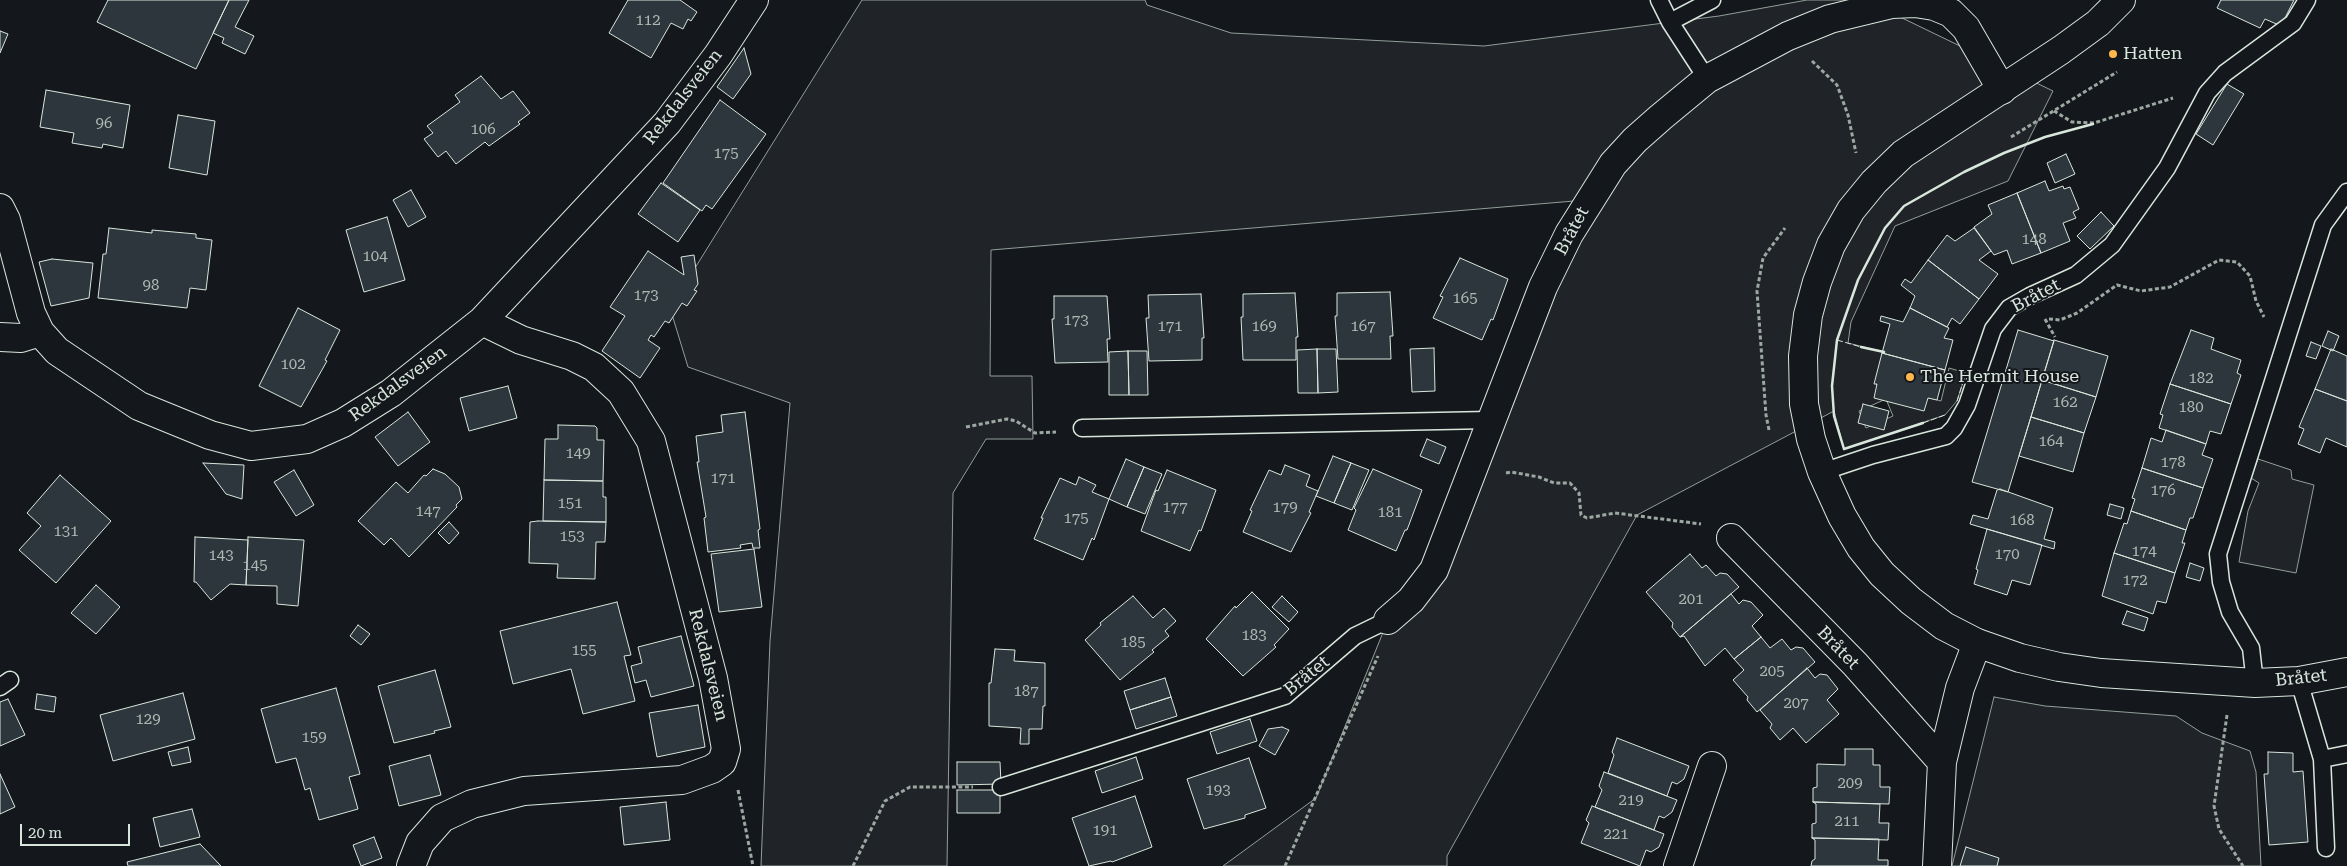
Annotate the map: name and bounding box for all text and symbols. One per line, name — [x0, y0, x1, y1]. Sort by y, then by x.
house number: 112 — [635, 12, 661, 30]
place label: Hatten — [2123, 43, 2182, 65]
street label: Rekdalsveien — [639, 45, 727, 149]
marker: Hatten — [2107, 48, 2119, 60]
house number: 96 — [96, 115, 112, 133]
house number: 106 — [470, 121, 496, 139]
house number: 175 — [713, 145, 739, 163]
street label: Bråtet — [1550, 203, 1594, 259]
house number: 148 — [2021, 231, 2047, 249]
house number: 104 — [362, 248, 388, 266]
street label: Bråtet — [2008, 274, 2064, 318]
house number: 98 — [143, 277, 159, 295]
house number: 173 — [633, 287, 659, 305]
house number: 165 — [1452, 290, 1478, 308]
house number: 173 — [1063, 312, 1089, 330]
house number: 171 — [1157, 318, 1183, 336]
house number: 169 — [1251, 318, 1277, 336]
house number: 167 — [1350, 318, 1376, 336]
street label: Rekdalsveien — [345, 341, 451, 427]
house number: 102 — [280, 356, 306, 374]
place label: The Hermit House — [1920, 366, 2079, 388]
house number: 182 — [2188, 370, 2214, 388]
marker: The Hermit House — [1904, 371, 1916, 383]
house number: 162 — [2052, 394, 2078, 412]
house number: 180 — [2178, 399, 2204, 417]
house number: 164 — [2038, 433, 2064, 451]
house number: 149 — [565, 445, 591, 463]
house number: 178 — [2160, 454, 2186, 472]
house number: 171 — [710, 470, 736, 488]
house number: 176 — [2150, 482, 2176, 500]
house number: 151 — [557, 495, 583, 513]
house number: 177 — [1162, 499, 1188, 517]
house number: 179 — [1272, 499, 1298, 517]
house number: 147 — [415, 503, 441, 521]
house number: 181 — [1377, 504, 1403, 522]
house number: 175 — [1063, 510, 1089, 528]
house number: 168 — [2009, 512, 2035, 530]
house number: 131 — [53, 523, 79, 541]
house number: 153 — [559, 528, 585, 546]
house number: 174 — [2131, 543, 2157, 561]
house number: 170 — [1994, 546, 2020, 564]
house number: 143 — [208, 547, 234, 565]
house number: 145 — [242, 557, 268, 575]
house number: 172 — [2122, 572, 2148, 590]
house number: 201 — [1678, 591, 1704, 609]
street label: Rekdalsveien — [684, 606, 732, 724]
street label: Bråtet — [1812, 622, 1864, 674]
house number: 183 — [1241, 627, 1267, 645]
house number: 185 — [1120, 634, 1146, 652]
house number: 155 — [571, 642, 597, 660]
street label: Bråtet — [1280, 651, 1334, 701]
house number: 205 — [1759, 663, 1785, 681]
street label: Bråtet — [2274, 665, 2328, 691]
house number: 187 — [1013, 683, 1039, 701]
house number: 207 — [1783, 695, 1809, 713]
house number: 129 — [135, 711, 161, 729]
house number: 159 — [301, 729, 327, 747]
house number: 209 — [1837, 775, 1863, 793]
house number: 193 — [1205, 782, 1231, 800]
house number: 219 — [1618, 792, 1644, 810]
house number: 211 — [1834, 813, 1860, 831]
scale bar — [22, 814, 132, 846]
house number: 191 — [1092, 822, 1118, 840]
text: 20 m — [28, 824, 62, 842]
house number: 221 — [1603, 826, 1629, 844]

